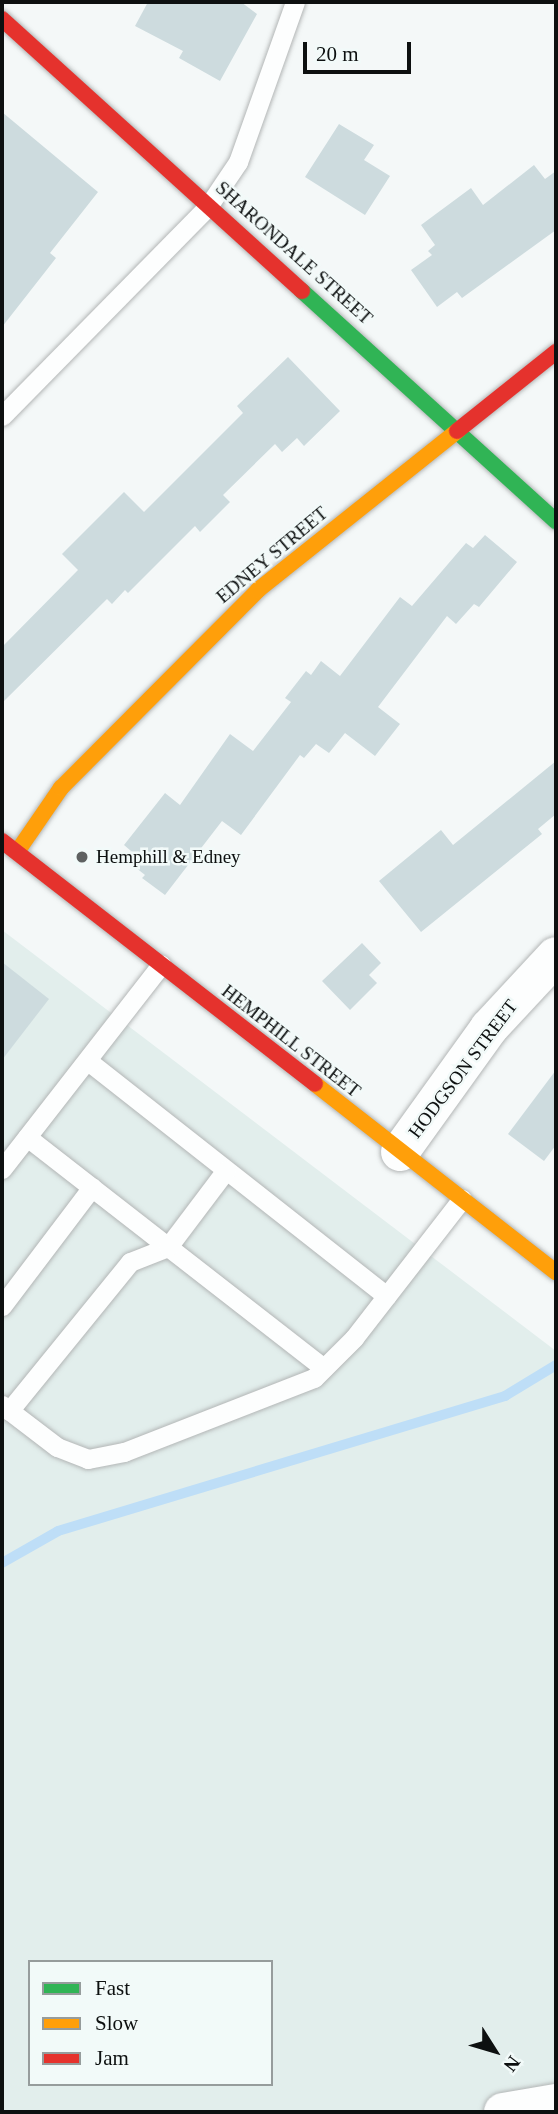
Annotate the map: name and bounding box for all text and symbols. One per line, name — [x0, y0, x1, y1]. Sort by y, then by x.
scale bar — [306, 28, 414, 72]
text: 20 m — [316, 42, 359, 66]
street label: SHARONDALE STREET — [211, 177, 377, 329]
street label: EDNEY STREET — [212, 502, 332, 608]
place label: Hemphill & Edney — [96, 846, 241, 868]
marker: Hemphill & Edney — [74, 849, 90, 865]
street label: HEMPHILL STREET — [217, 980, 365, 1102]
street label: HODGSON STREET — [404, 995, 522, 1143]
legend — [28, 1960, 273, 2086]
text: Fast — [95, 1976, 130, 2000]
text: Slow — [95, 2011, 138, 2035]
north arrow — [460, 2016, 530, 2086]
text: Jam — [95, 2046, 129, 2070]
text: N — [500, 2052, 525, 2076]

